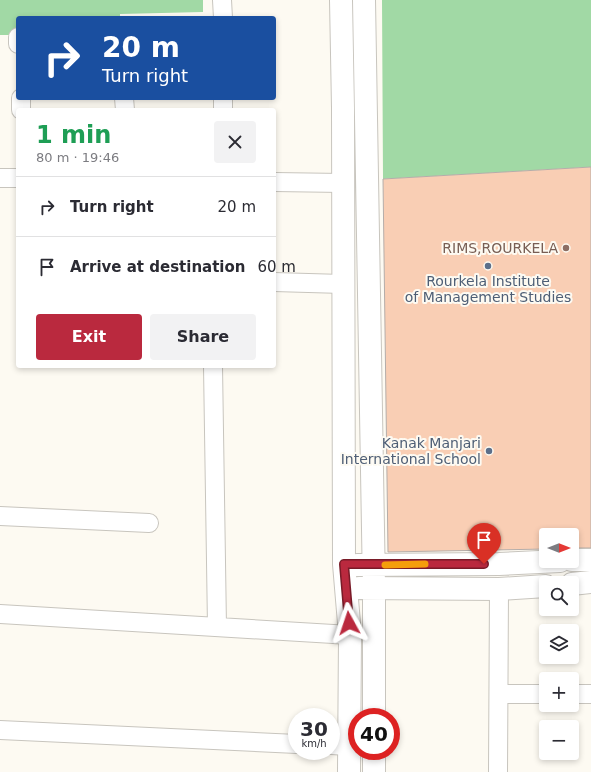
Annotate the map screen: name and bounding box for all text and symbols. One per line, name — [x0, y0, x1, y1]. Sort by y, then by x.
text: 20 m — [102, 31, 180, 64]
icon: right — [36, 32, 88, 84]
text: Turn right — [102, 65, 188, 86]
text: 1 min — [36, 121, 111, 149]
button: close — [214, 121, 256, 163]
text: 80 m · 19:46 — [36, 150, 119, 165]
icon: right — [36, 196, 58, 218]
text: Turn right — [70, 198, 154, 216]
text: 20 m — [218, 198, 256, 216]
place label: RIMS,ROURKELA — [442, 240, 558, 256]
marker: RIMS,ROURKELA — [561, 243, 571, 253]
icon: arrive — [36, 256, 58, 278]
text: Arrive at destination — [70, 258, 245, 276]
text: 60 m — [257, 258, 296, 276]
marker: Rourkela Institute of Management Studies — [483, 261, 493, 271]
place label: Rourkela Institute of Management Studies — [405, 273, 571, 305]
button: Exit — [36, 314, 142, 360]
button: Share — [150, 314, 256, 360]
place label: Kanak Manjari International School — [341, 435, 481, 467]
marker: Kanak Manjari International School — [484, 446, 494, 456]
pin — [467, 523, 501, 564]
north arrow — [539, 528, 579, 568]
map controls — [539, 528, 579, 760]
icon: arrive — [473, 529, 495, 551]
button: search — [539, 576, 579, 616]
position arrow — [328, 602, 370, 644]
button: layers — [539, 624, 579, 664]
button: + — [539, 672, 579, 712]
speed limit sign: 40 — [348, 708, 400, 760]
text: 30 — [300, 717, 328, 741]
button: − — [539, 720, 579, 760]
text: km/h — [301, 738, 327, 749]

